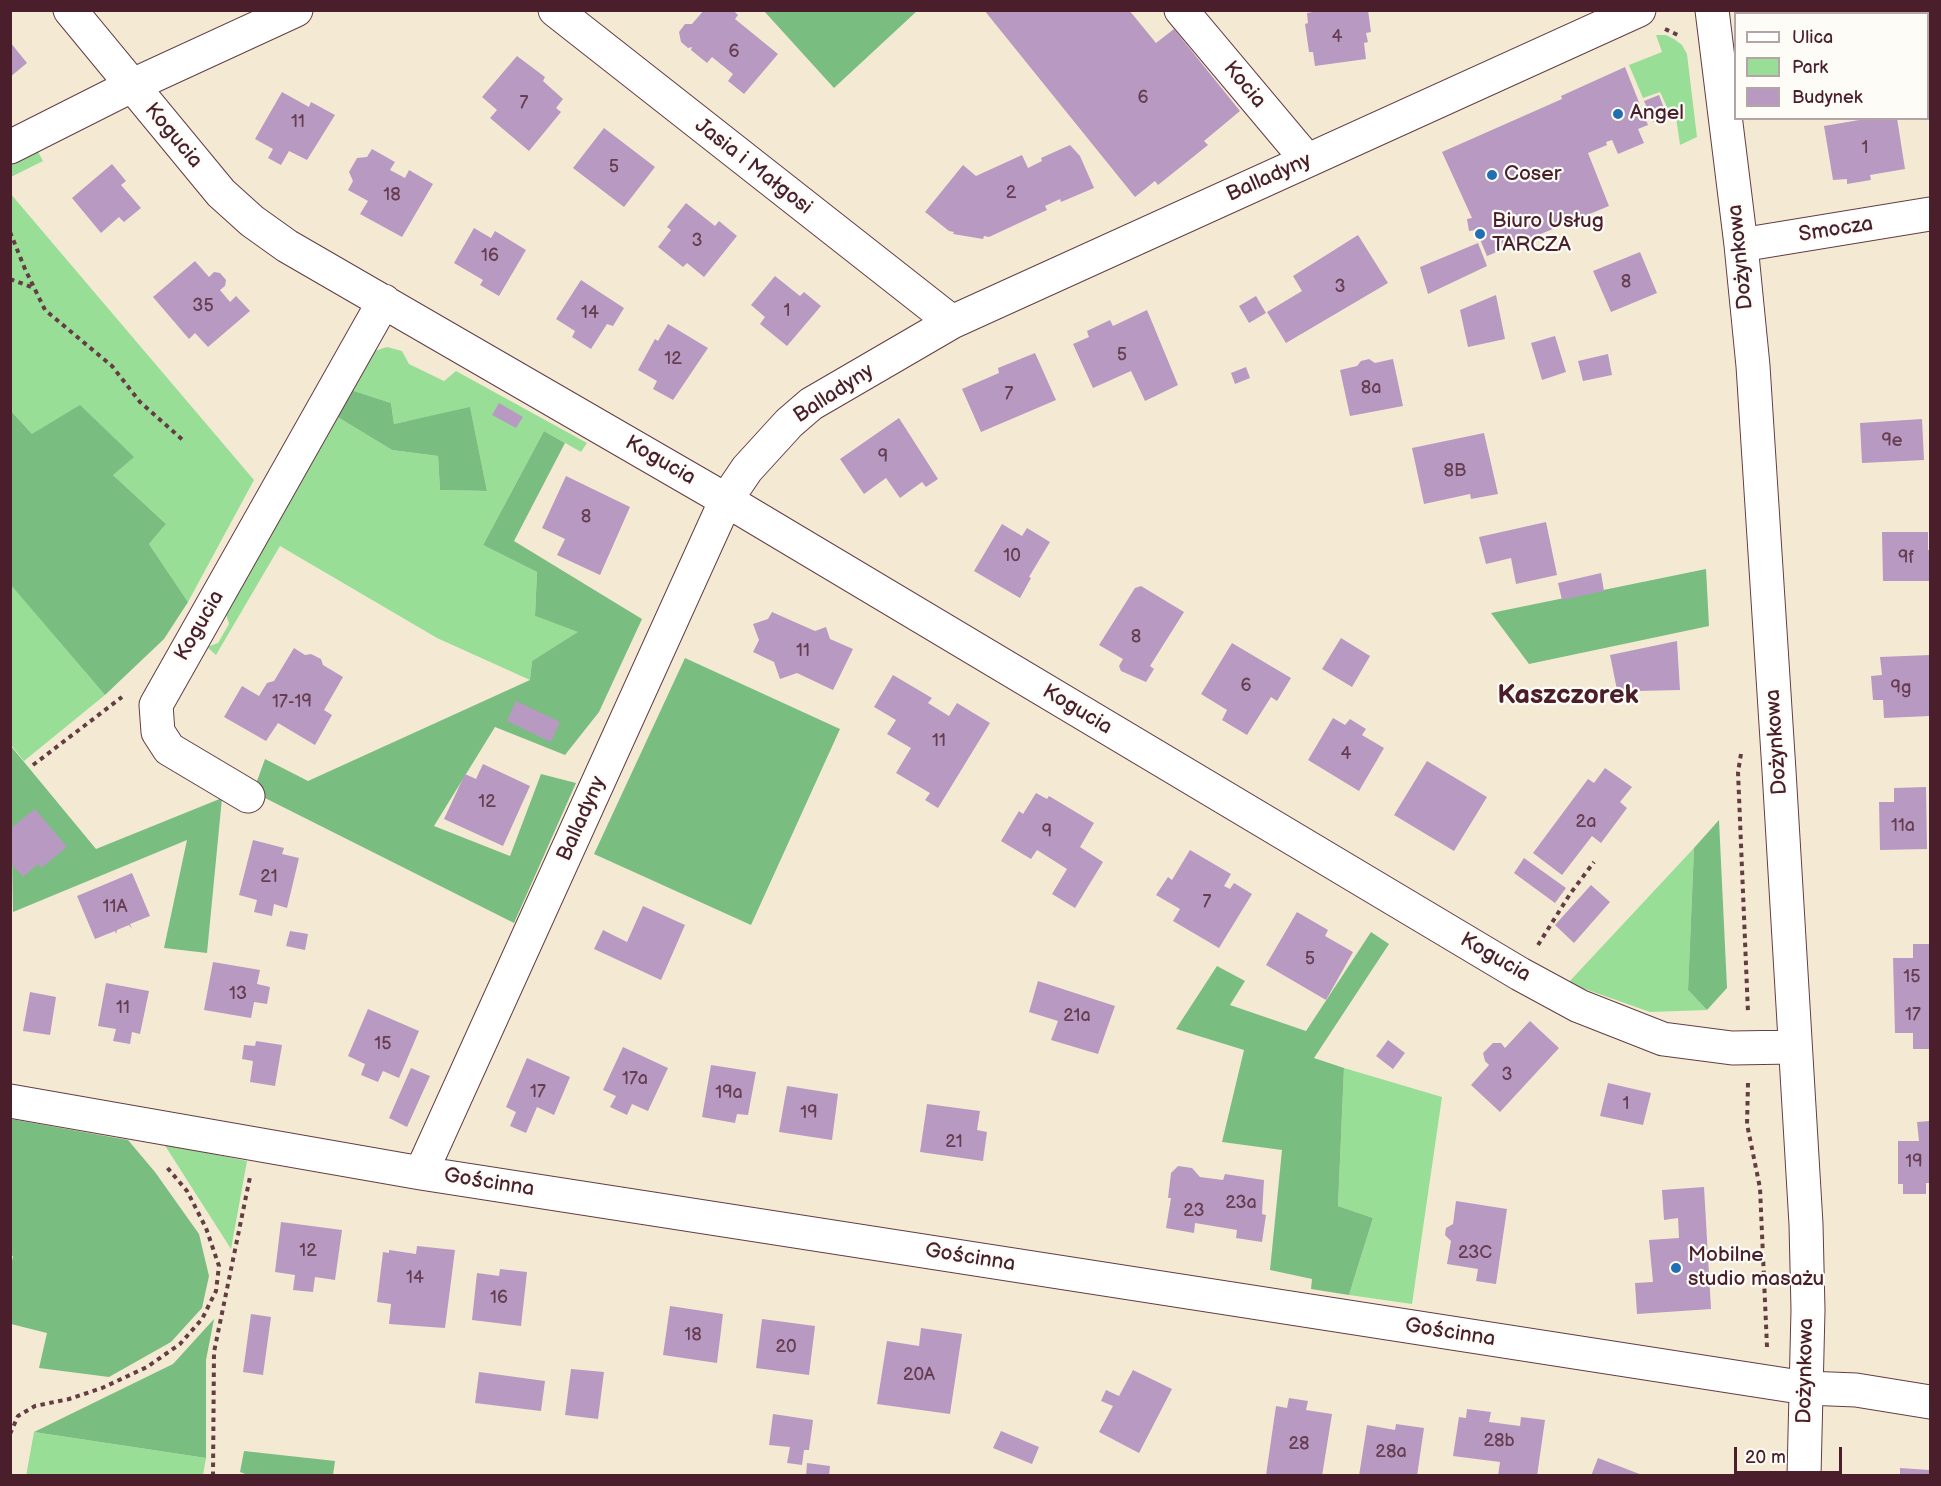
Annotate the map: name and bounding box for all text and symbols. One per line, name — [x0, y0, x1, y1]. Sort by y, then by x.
legend — [1734, 12, 1929, 120]
house number: 4 — [1332, 26, 1342, 48]
text: Ulica — [1792, 27, 1833, 48]
house number: 6 — [729, 41, 739, 63]
street label: Kocia — [1217, 57, 1271, 113]
text: Park — [1792, 57, 1828, 78]
house number: 6 — [1138, 87, 1148, 109]
text: Budynek — [1792, 87, 1862, 108]
house number: 7 — [520, 92, 528, 114]
street label: Kogucia — [139, 98, 207, 174]
place label: Angel — [1630, 101, 1684, 127]
marker: Angel — [1611, 107, 1625, 121]
house number: 11 — [291, 111, 305, 133]
street label: Jasia i Małgosi — [689, 113, 817, 221]
house number: 1 — [1862, 137, 1868, 159]
street label: Balladyny — [1223, 148, 1315, 208]
house number: 5 — [609, 156, 619, 178]
place label: Coser — [1504, 162, 1561, 188]
marker: Coser — [1485, 168, 1499, 182]
house number: 2 — [1006, 182, 1016, 204]
house number: 18 — [383, 184, 401, 206]
street label: Dożynkowa — [1723, 203, 1759, 311]
place label: Biuro Usług TARCZA — [1492, 209, 1604, 259]
street label: Smocza — [1797, 212, 1875, 248]
marker: Biuro Usług TARCZA — [1473, 227, 1487, 241]
house number: 3 — [691, 230, 703, 252]
house number: 16 — [481, 245, 499, 267]
house number: 8 — [1621, 271, 1631, 293]
house number: 3 — [1334, 276, 1346, 298]
house number: 35 — [192, 295, 214, 317]
house number: 1 — [784, 300, 790, 322]
house number: 14 — [581, 302, 599, 324]
house number: 5 — [1117, 344, 1127, 366]
house number: 12 — [664, 348, 682, 370]
street label: Balladyny — [789, 359, 879, 429]
house number: 8a — [1361, 377, 1381, 399]
house number: 7 — [1005, 383, 1013, 405]
house number: 9e — [1881, 430, 1903, 452]
street label: Kogucia — [620, 431, 700, 491]
house number: 9 — [878, 446, 888, 468]
house number: 8B — [1444, 460, 1466, 482]
house number: 8 — [581, 506, 591, 528]
house number: 10 — [1003, 545, 1021, 567]
house number: 9f — [1898, 547, 1914, 569]
street label: Kogucia — [170, 586, 230, 666]
house number: 8 — [1131, 626, 1141, 648]
house number: 11 — [796, 640, 810, 662]
house number: 6 — [1241, 675, 1251, 697]
house number: 9g — [1891, 677, 1911, 699]
street label: Kogucia — [1037, 679, 1117, 741]
district label: Kaszczorek — [1497, 680, 1639, 712]
street label: Dożynkowa — [1761, 688, 1793, 796]
house number: 17-19 — [272, 691, 312, 713]
house number: 11 — [932, 730, 946, 752]
house number: 4 — [1341, 743, 1351, 765]
street label: Balladyny — [552, 773, 612, 865]
house number: 12 — [478, 791, 496, 813]
house number: 2a — [1576, 811, 1596, 833]
house number: 11a — [1891, 815, 1915, 837]
house number: 9 — [1042, 821, 1052, 843]
house number: 21 — [260, 866, 278, 888]
house number: 7 — [1203, 891, 1211, 913]
house number: 11A — [103, 896, 127, 918]
street label: Kogucia — [1455, 928, 1535, 988]
house number: 5 — [1305, 948, 1315, 970]
house number: 15 — [1903, 966, 1921, 988]
house number: 13 — [229, 983, 247, 1005]
house number: 11 — [116, 997, 130, 1019]
house number: 17 — [1905, 1004, 1921, 1026]
house number: 21a — [1063, 1005, 1091, 1027]
house number: 15 — [374, 1033, 392, 1055]
house number: 3 — [1501, 1064, 1513, 1086]
house number: 17a — [622, 1068, 648, 1090]
house number: 17 — [530, 1081, 546, 1103]
house number: 19a — [715, 1082, 743, 1104]
house number: 1 — [1623, 1093, 1629, 1115]
house number: 19 — [800, 1102, 818, 1124]
house number: 21 — [945, 1131, 963, 1153]
house number: 19 — [1905, 1151, 1923, 1173]
street label: Gościnna — [442, 1163, 536, 1203]
house number: 23a — [1225, 1192, 1257, 1214]
house number: 23 — [1183, 1200, 1205, 1222]
street label: Gościnna — [923, 1238, 1017, 1278]
house number: 12 — [299, 1240, 317, 1262]
house number: 23C — [1458, 1242, 1492, 1264]
place label: Mobilne studio masażu — [1688, 1243, 1824, 1293]
marker: Mobilne studio masażu — [1669, 1261, 1683, 1275]
house number: 14 — [406, 1267, 424, 1289]
house number: 16 — [490, 1287, 508, 1309]
street label: Gościnna — [1403, 1313, 1497, 1353]
street label: Dożynkowa — [1792, 1318, 1820, 1424]
house number: 18 — [684, 1324, 702, 1346]
house number: 20 — [775, 1336, 797, 1358]
house number: 20A — [903, 1364, 935, 1386]
house number: 28b — [1483, 1430, 1515, 1452]
house number: 28 — [1288, 1433, 1310, 1455]
scale bar — [1737, 1435, 1845, 1473]
house number: 28a — [1375, 1441, 1407, 1463]
text: 20 m — [1745, 1447, 1786, 1468]

